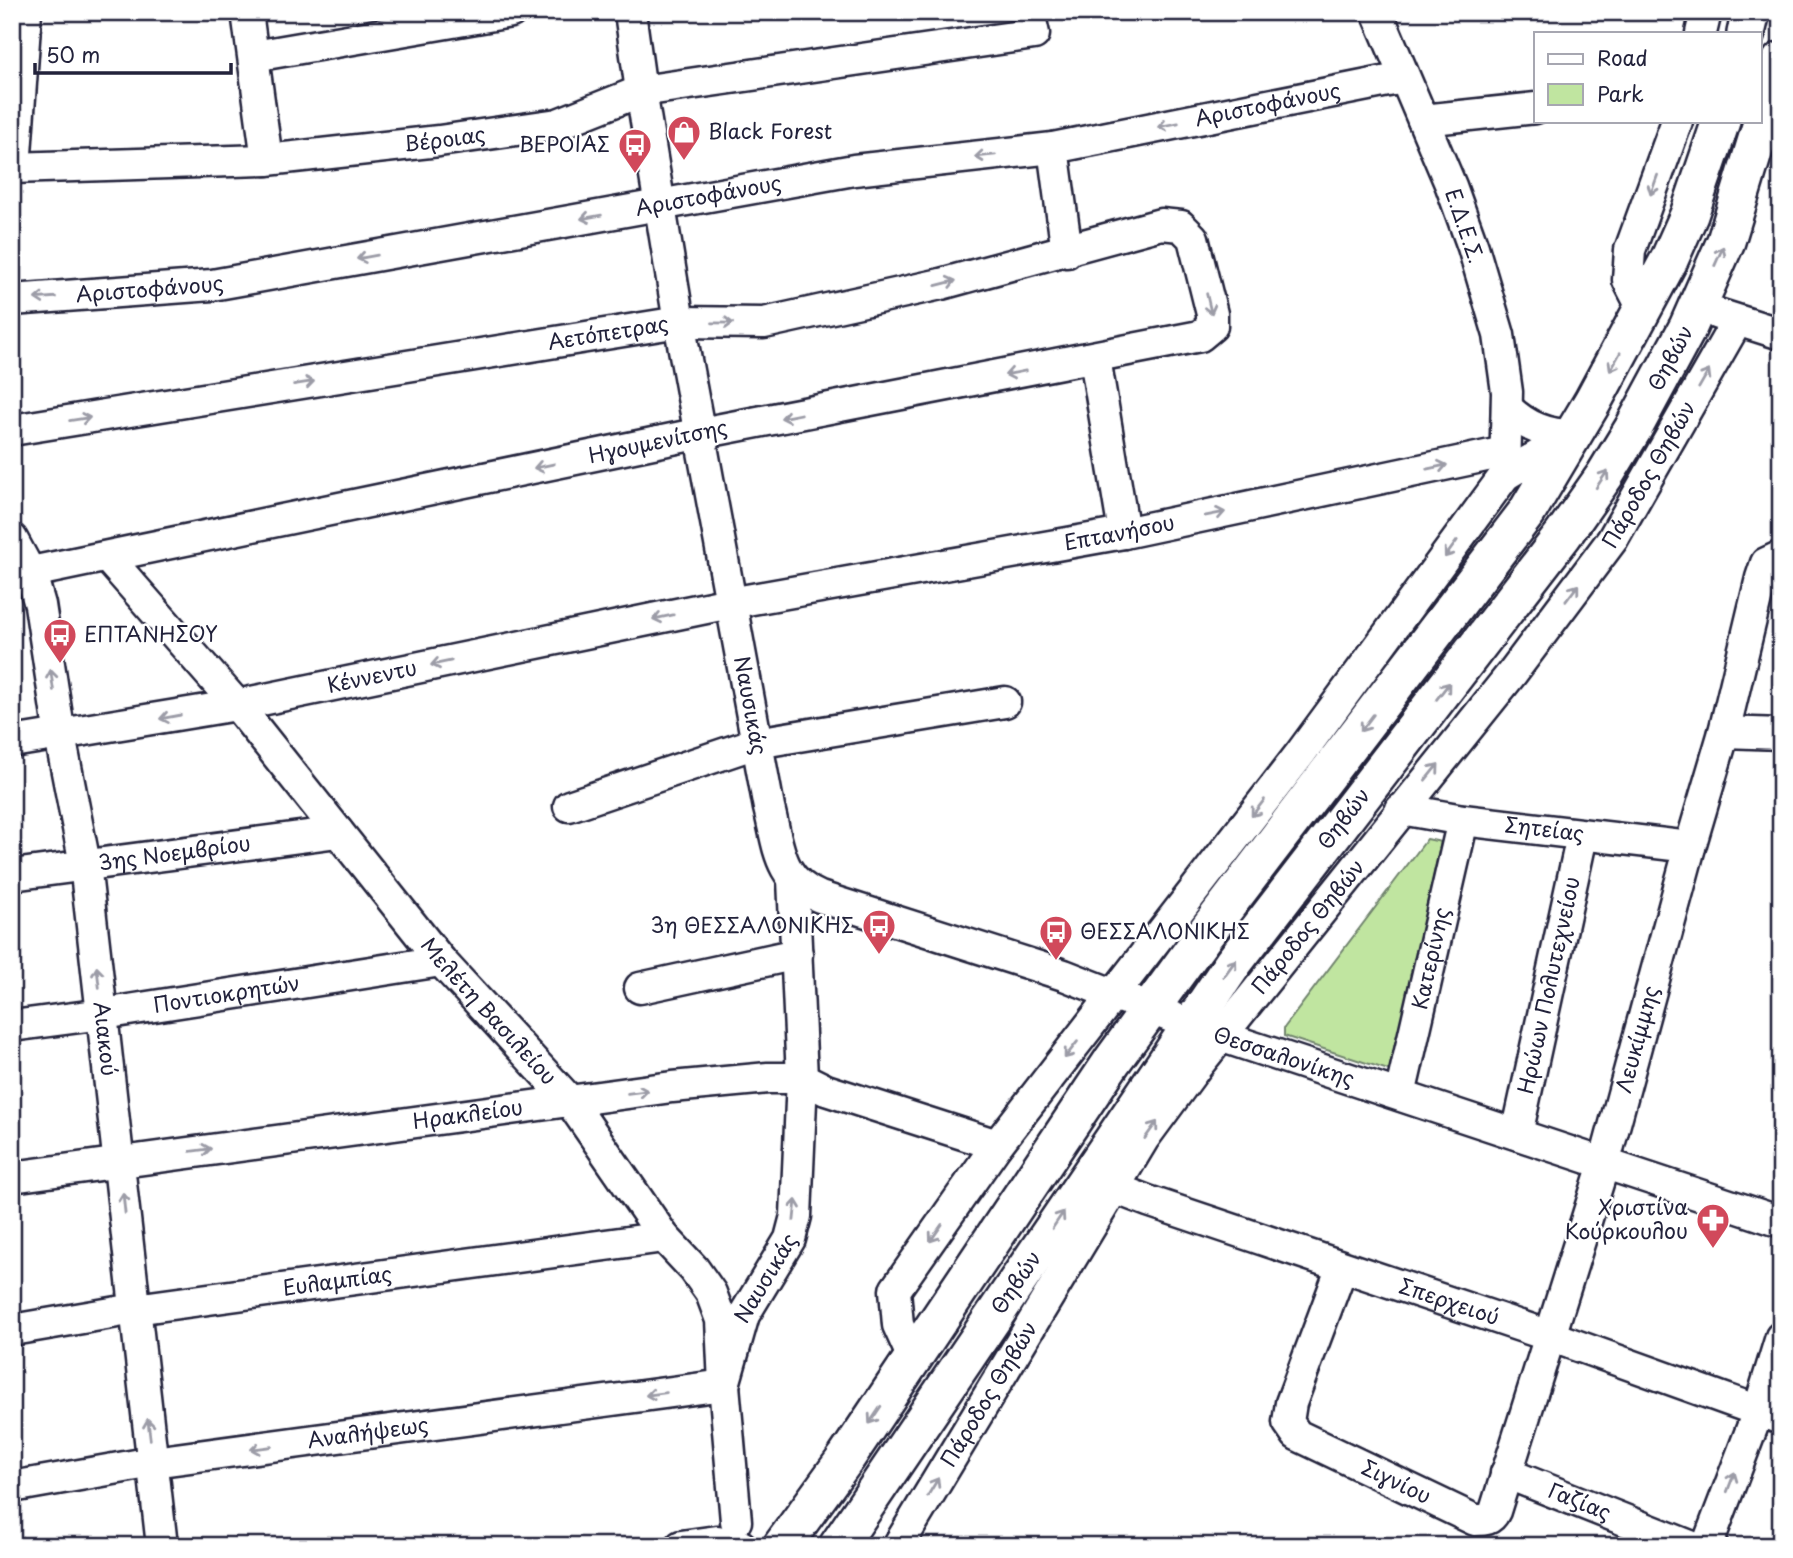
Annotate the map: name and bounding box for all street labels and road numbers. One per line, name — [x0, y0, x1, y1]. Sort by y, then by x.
street label: Αριστοφάνους — [1192, 73, 1343, 133]
street label: Βέροιας — [402, 117, 487, 159]
street label: Αριστοφάνους — [633, 165, 784, 223]
street label: Ε.Δ.Ε.Σ. — [1438, 184, 1494, 267]
street label: Αριστοφάνους — [75, 265, 226, 309]
street label: Αετόπετρας — [545, 306, 671, 357]
street label: Θηβών — [1639, 319, 1700, 396]
street label: Πάροδος Θηβών — [1593, 394, 1702, 553]
street label: Ηγουμενίτσης — [585, 410, 730, 470]
street label: Επτανήσου — [1061, 505, 1177, 557]
street label: Κέννεντυ — [324, 650, 419, 700]
street label: Ναυσικάς — [727, 653, 777, 757]
street label: Θηβών — [1308, 780, 1377, 856]
street label: Σητείας — [1503, 807, 1586, 848]
street label: 3ης Νοεμβρίου — [96, 826, 252, 877]
street label: Πάροδος Θηβών — [1243, 851, 1371, 1000]
street label: Ηρώων Πολυτεχνείου — [1508, 873, 1587, 1097]
street label: Κατερίνης — [1402, 904, 1457, 1012]
street label: Μελέτη Βασιλείου — [414, 930, 565, 1091]
street label: Ποντιοκρητών — [151, 965, 302, 1020]
street label: Λευκίμμης — [1606, 982, 1666, 1096]
street label: Αιακού — [87, 1000, 127, 1077]
street label: Θεσσαλονίκης — [1210, 1017, 1359, 1094]
street label: Ηρακλείου — [410, 1090, 525, 1136]
street label: Ναυσικάς — [725, 1226, 804, 1328]
street label: Θηβών — [982, 1244, 1048, 1320]
street label: Ευλαμπίας — [280, 1256, 394, 1303]
street label: Σπερχειού — [1395, 1268, 1504, 1332]
street label: Πάροδος Θηβών — [931, 1314, 1044, 1472]
street label: Αναλήψεως — [305, 1407, 430, 1455]
street label: Σιγνίου — [1357, 1450, 1437, 1511]
street label: Γαζίας — [1544, 1473, 1616, 1527]

